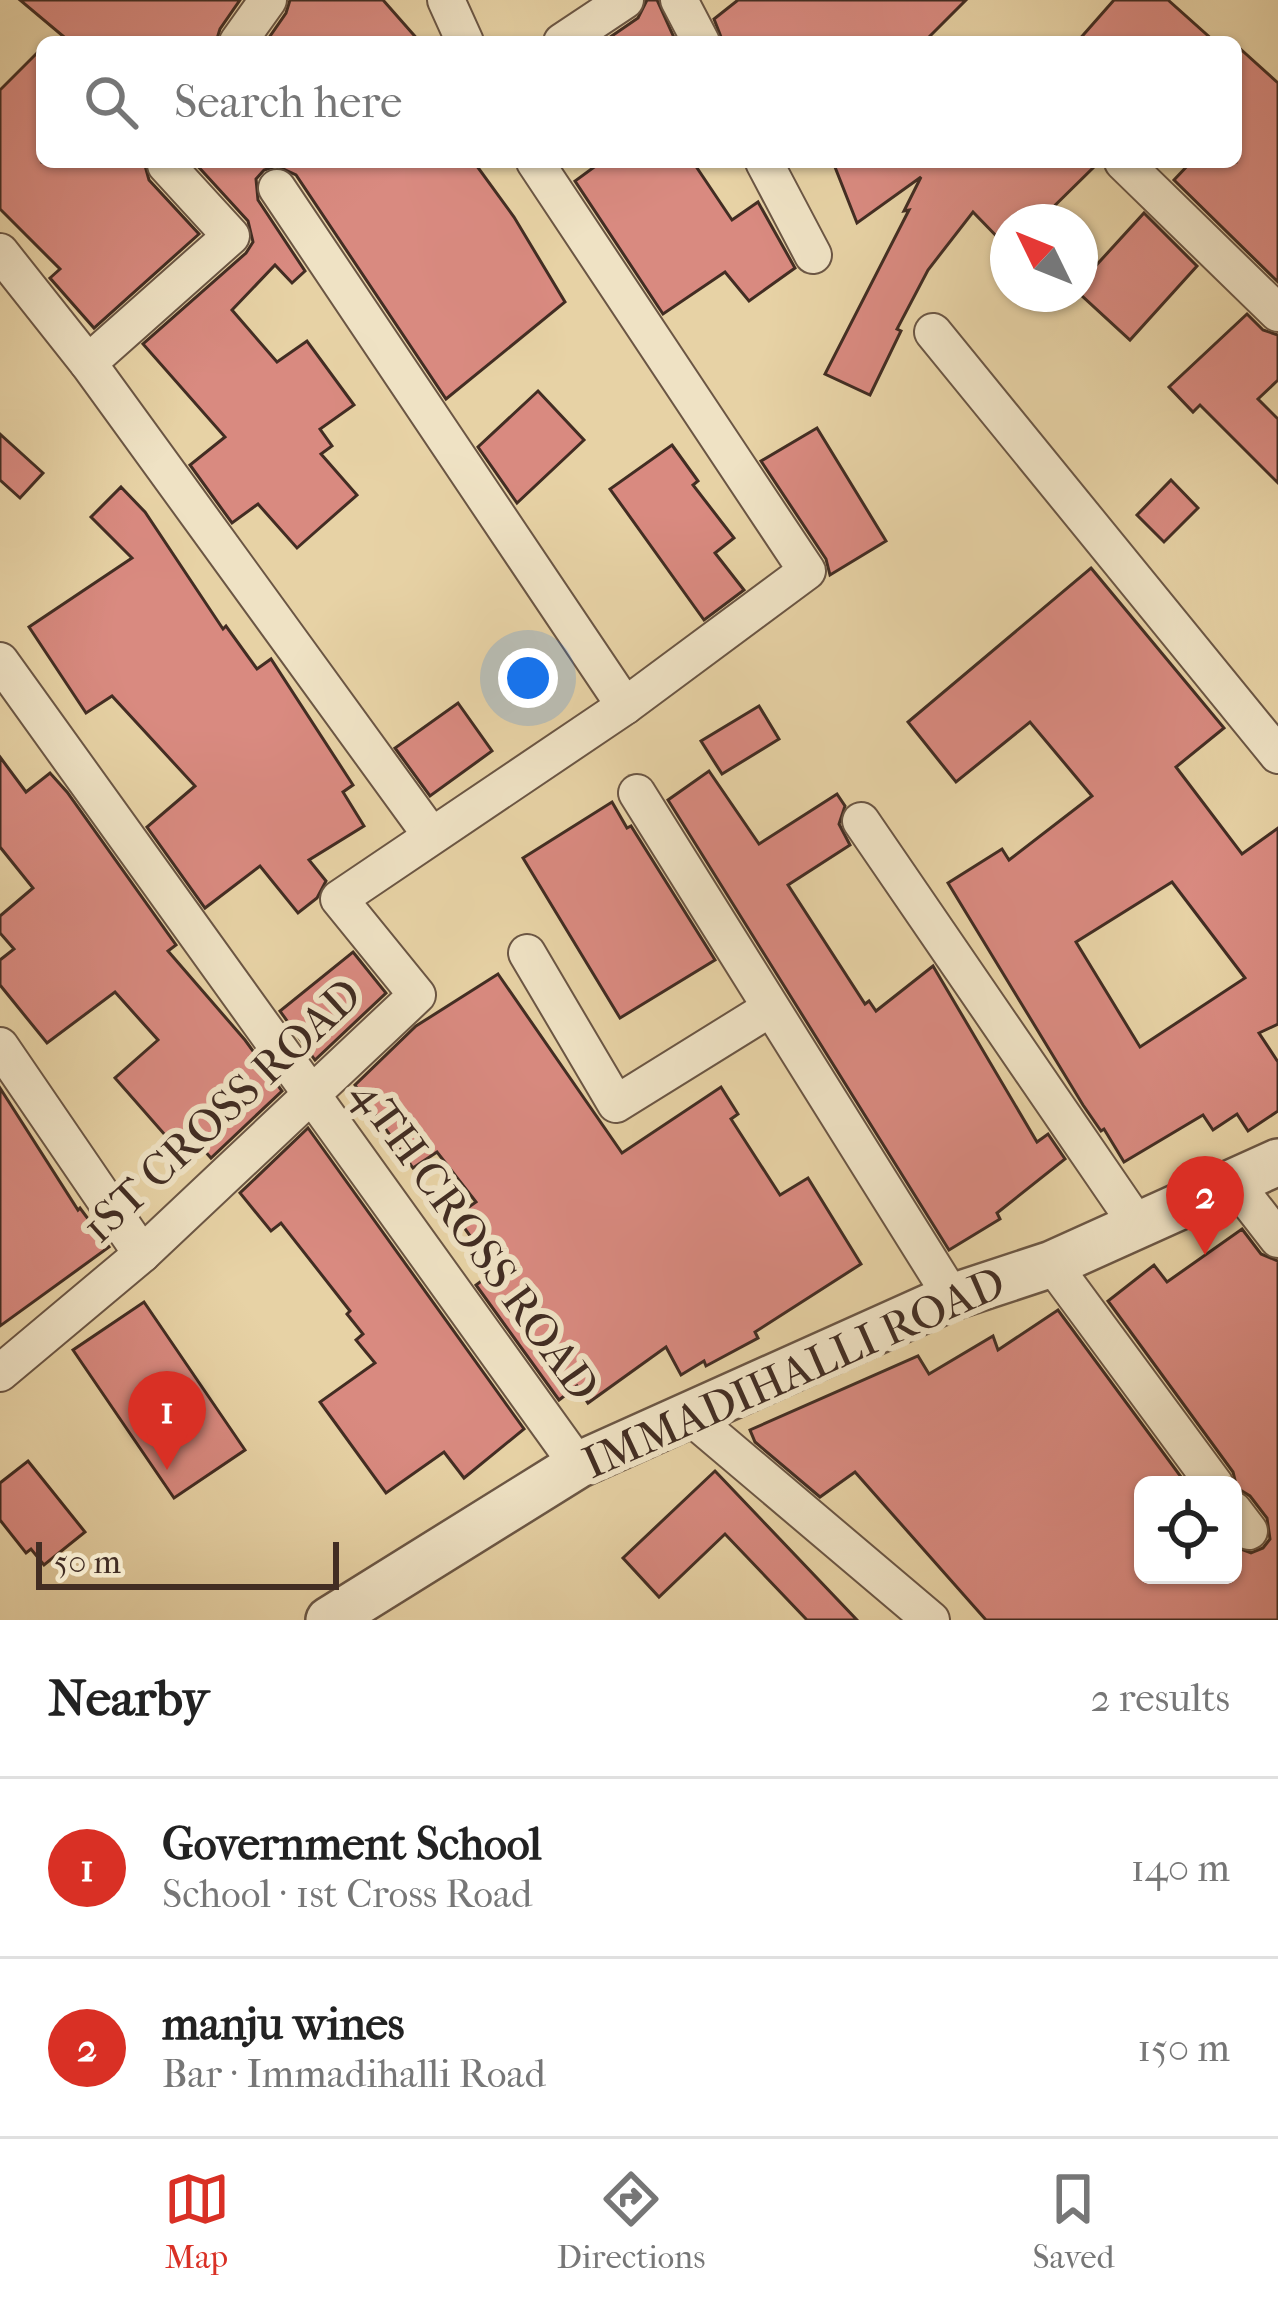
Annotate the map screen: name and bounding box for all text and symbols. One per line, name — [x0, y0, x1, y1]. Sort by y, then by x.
search box — [36, 36, 1242, 168]
icon: search — [78, 69, 144, 135]
text: Search here — [174, 76, 402, 129]
north arrow — [990, 204, 1098, 312]
your location — [498, 648, 558, 708]
street label: 1ST CROSS ROAD — [71, 968, 373, 1254]
street label: 4TH CROSS ROAD — [340, 1069, 610, 1411]
pin: 2 — [1166, 1156, 1244, 1255]
street label: IMMADIHALLI ROAD — [575, 1256, 1013, 1490]
pin: 1 — [128, 1371, 206, 1470]
map controls — [1134, 1476, 1242, 1584]
button: locate — [1134, 1476, 1242, 1584]
scale bar — [36, 1536, 339, 1589]
text: 50 m — [54, 1543, 121, 1582]
text: Nearby — [48, 1668, 209, 1728]
text: 2 results — [1091, 1675, 1230, 1721]
text: Government School — [162, 1818, 542, 1871]
text: 1 — [80, 1845, 94, 1891]
text: 140 m — [1131, 1845, 1230, 1891]
text: School · 1st Cross Road — [162, 1871, 532, 1917]
text: manju wines — [162, 1998, 404, 2051]
text: 2 — [77, 2025, 97, 2071]
text: 150 m — [1137, 2025, 1230, 2071]
text: Bar · Immadihalli Road — [162, 2051, 546, 2097]
tab: Map — [164, 2166, 230, 2277]
tab: Directions — [557, 2166, 705, 2277]
tab: Saved — [1033, 2166, 1114, 2277]

